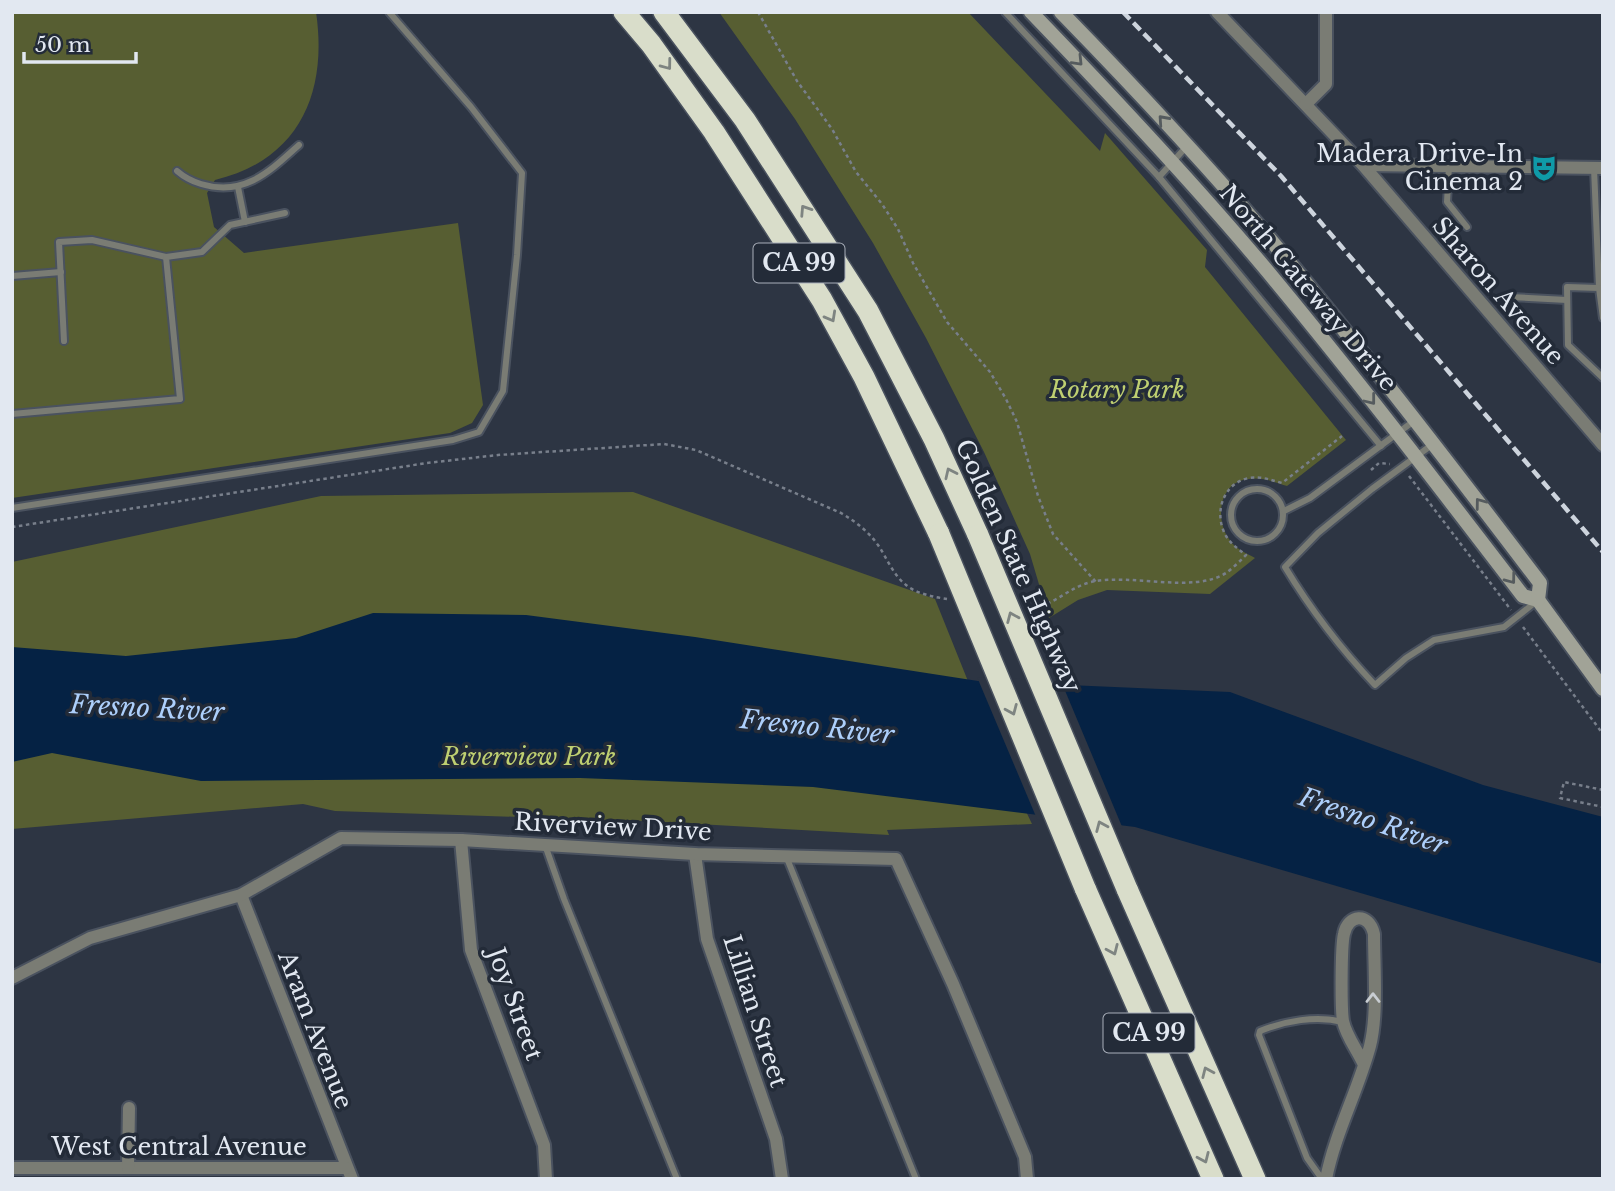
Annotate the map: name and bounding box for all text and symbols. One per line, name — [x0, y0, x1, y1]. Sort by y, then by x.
scale bar — [24, 21, 136, 65]
text: 50 m — [35, 32, 91, 58]
one-way arrow — [1070, 53, 1083, 66]
one-way arrow — [659, 58, 671, 70]
one-way arrow — [1159, 115, 1171, 128]
place label: Madera Drive-In Cinema 2 — [1316, 139, 1523, 196]
theatre icon: Madera Drive-In Cinema 2 — [1529, 153, 1559, 183]
street label: North Gateway Drive — [1214, 179, 1403, 397]
one-way arrow — [800, 205, 813, 218]
street label: Sharon Avenue — [1426, 211, 1570, 370]
road number: CA 99 — [754, 244, 844, 282]
one-way arrow — [823, 310, 836, 323]
park label: Rotary Park — [1049, 375, 1184, 404]
one-way arrow — [1363, 392, 1376, 404]
street label: Golden State Highway — [949, 435, 1088, 698]
one-way arrow — [944, 468, 958, 481]
one-way arrow — [1475, 499, 1488, 511]
one-way arrow — [1502, 572, 1515, 584]
one-way arrow — [1007, 612, 1021, 624]
water label: Fresno River — [68, 688, 226, 728]
water label: Fresno River — [737, 703, 897, 751]
one-way arrow — [1003, 704, 1017, 716]
park label: Riverview Park — [441, 742, 616, 771]
water label: Fresno River — [1294, 780, 1452, 862]
street label: Riverview Drive — [513, 807, 713, 846]
one-way arrow — [1095, 821, 1109, 834]
street label: Lillian Street — [717, 931, 794, 1091]
street label: Joy Street — [481, 941, 549, 1064]
one-way arrow — [1105, 943, 1119, 955]
street label: Aram Avenue — [272, 946, 359, 1113]
one-way arrow — [1366, 992, 1381, 1003]
road number: CA 99 — [1104, 1014, 1194, 1052]
one-way arrow — [1201, 1067, 1215, 1079]
street label: West Central Avenue — [50, 1132, 307, 1161]
one-way arrow — [1196, 1151, 1210, 1164]

